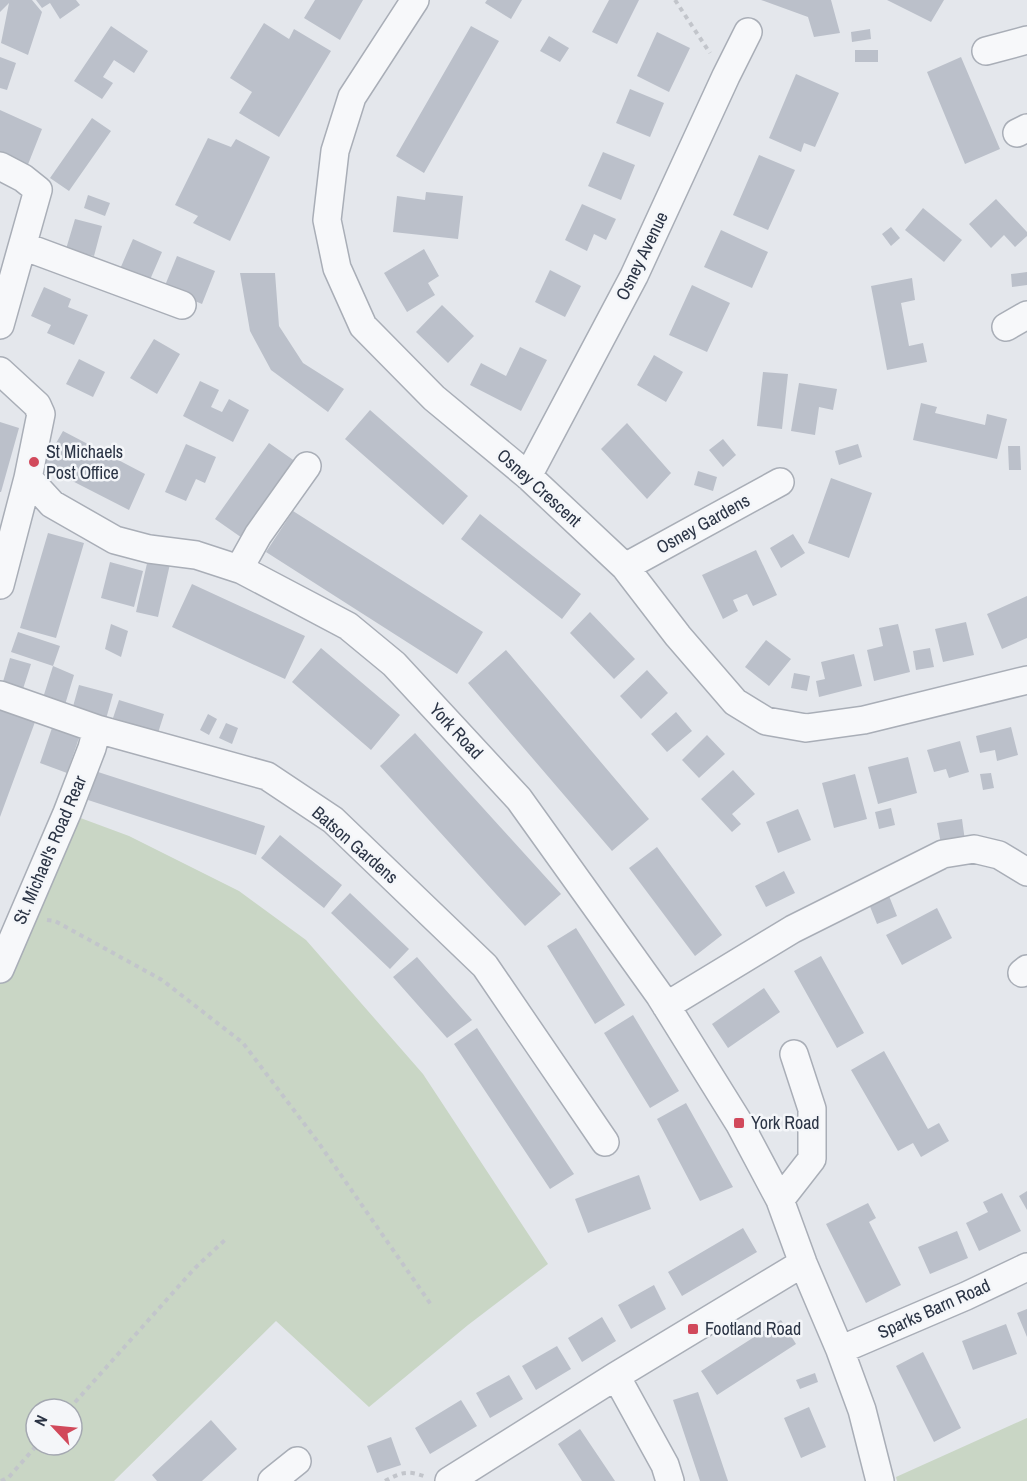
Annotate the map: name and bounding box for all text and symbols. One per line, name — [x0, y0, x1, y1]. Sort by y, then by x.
street label: Osney Avenue — [609, 207, 674, 304]
place label: St Michaels Post Office — [46, 439, 123, 485]
street label: Osney Crescent — [492, 443, 587, 532]
marker: St Michaels Post Office — [27, 455, 41, 469]
street label: Osney Gardens — [651, 488, 754, 560]
street label: York Road — [424, 697, 489, 764]
street label: St. Michael's Road Rear — [7, 771, 92, 928]
street label: Batson Gardens — [307, 800, 404, 889]
place label: York Road — [751, 1110, 820, 1135]
marker: York Road — [732, 1116, 746, 1130]
street label: Sparks Barn Road — [874, 1273, 994, 1344]
place label: Footland Road — [705, 1316, 801, 1341]
marker: Footland Road — [686, 1322, 700, 1336]
north arrow — [24, 1397, 84, 1457]
text: N — [29, 1411, 52, 1430]

